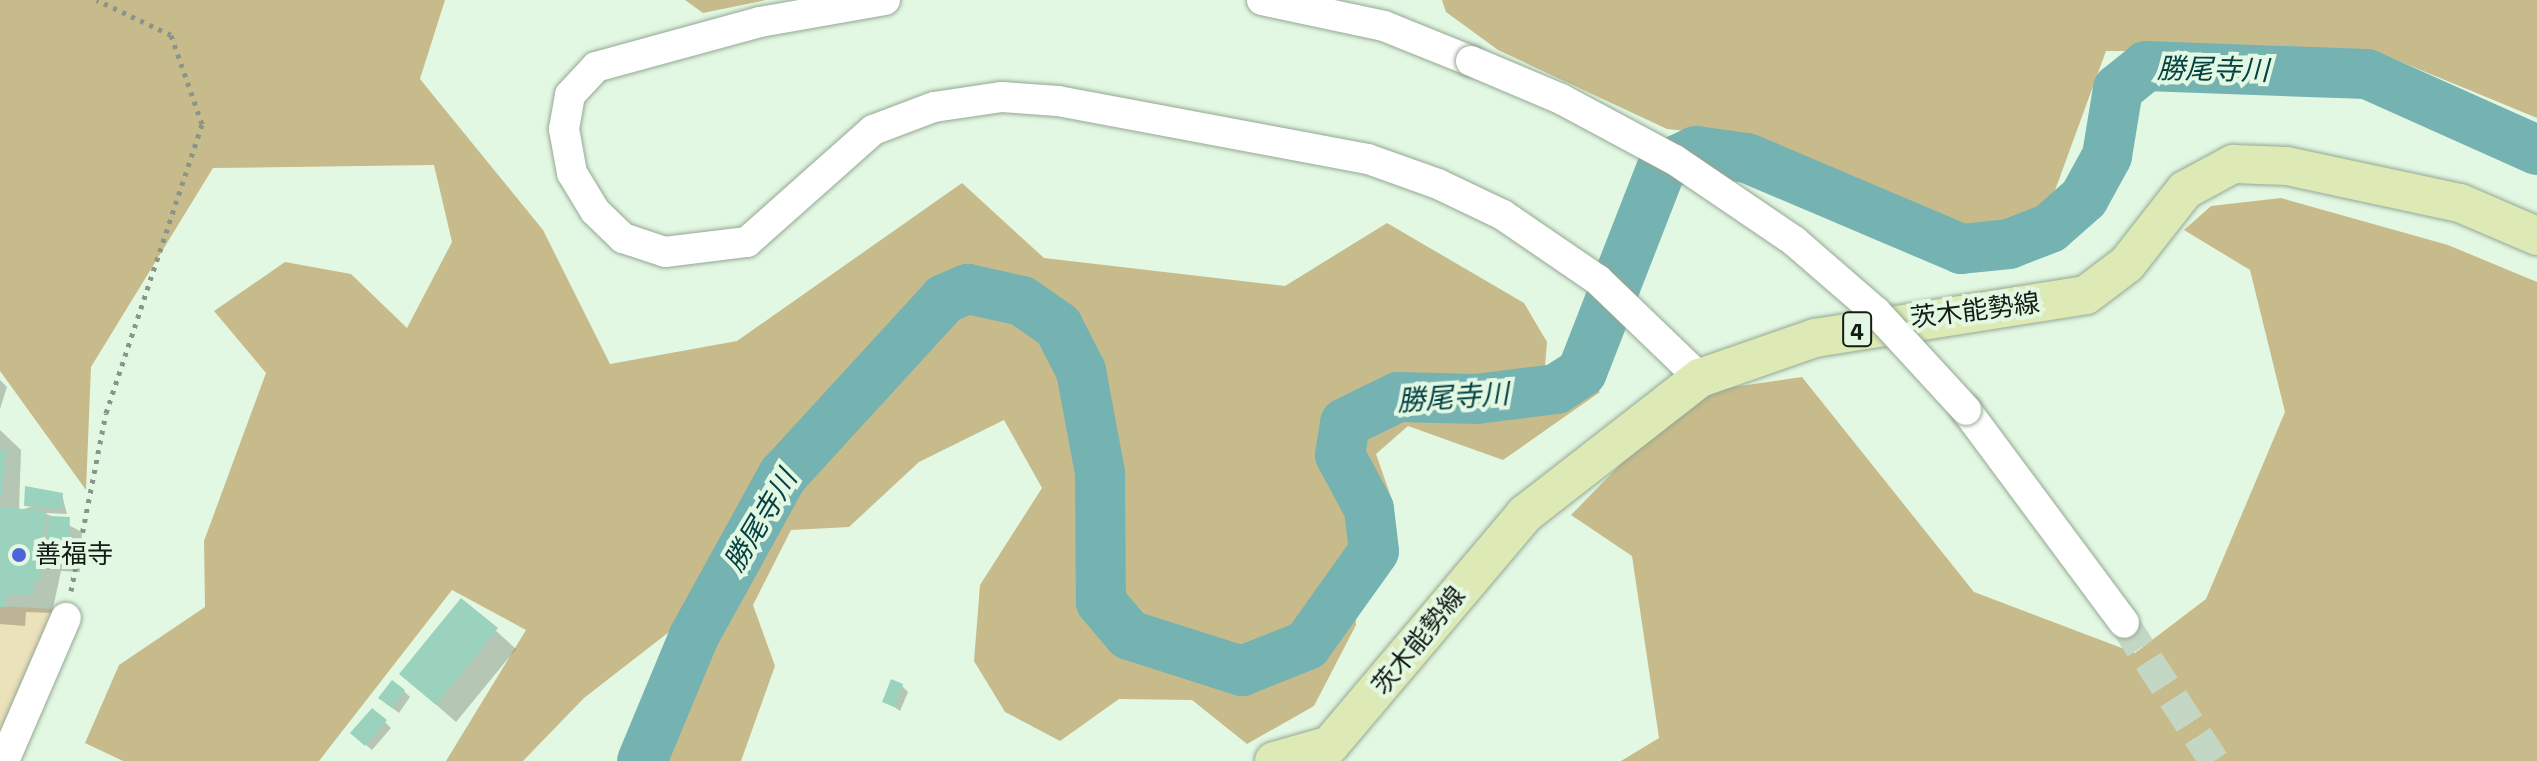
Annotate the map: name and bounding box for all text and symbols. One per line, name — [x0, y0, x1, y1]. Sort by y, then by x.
water label: 勝尾寺川 — [2157, 52, 2269, 88]
street label: 茨木能勢線 — [1909, 288, 2041, 334]
road number: 4 — [1841, 309, 1873, 349]
water label: 勝尾寺川 — [1396, 377, 1510, 419]
water label: 勝尾寺川 — [718, 464, 804, 578]
place label: 善福寺 — [35, 539, 113, 571]
marker: 善福寺 — [10, 546, 28, 564]
street label: 茨木能勢線 — [1366, 581, 1472, 701]

